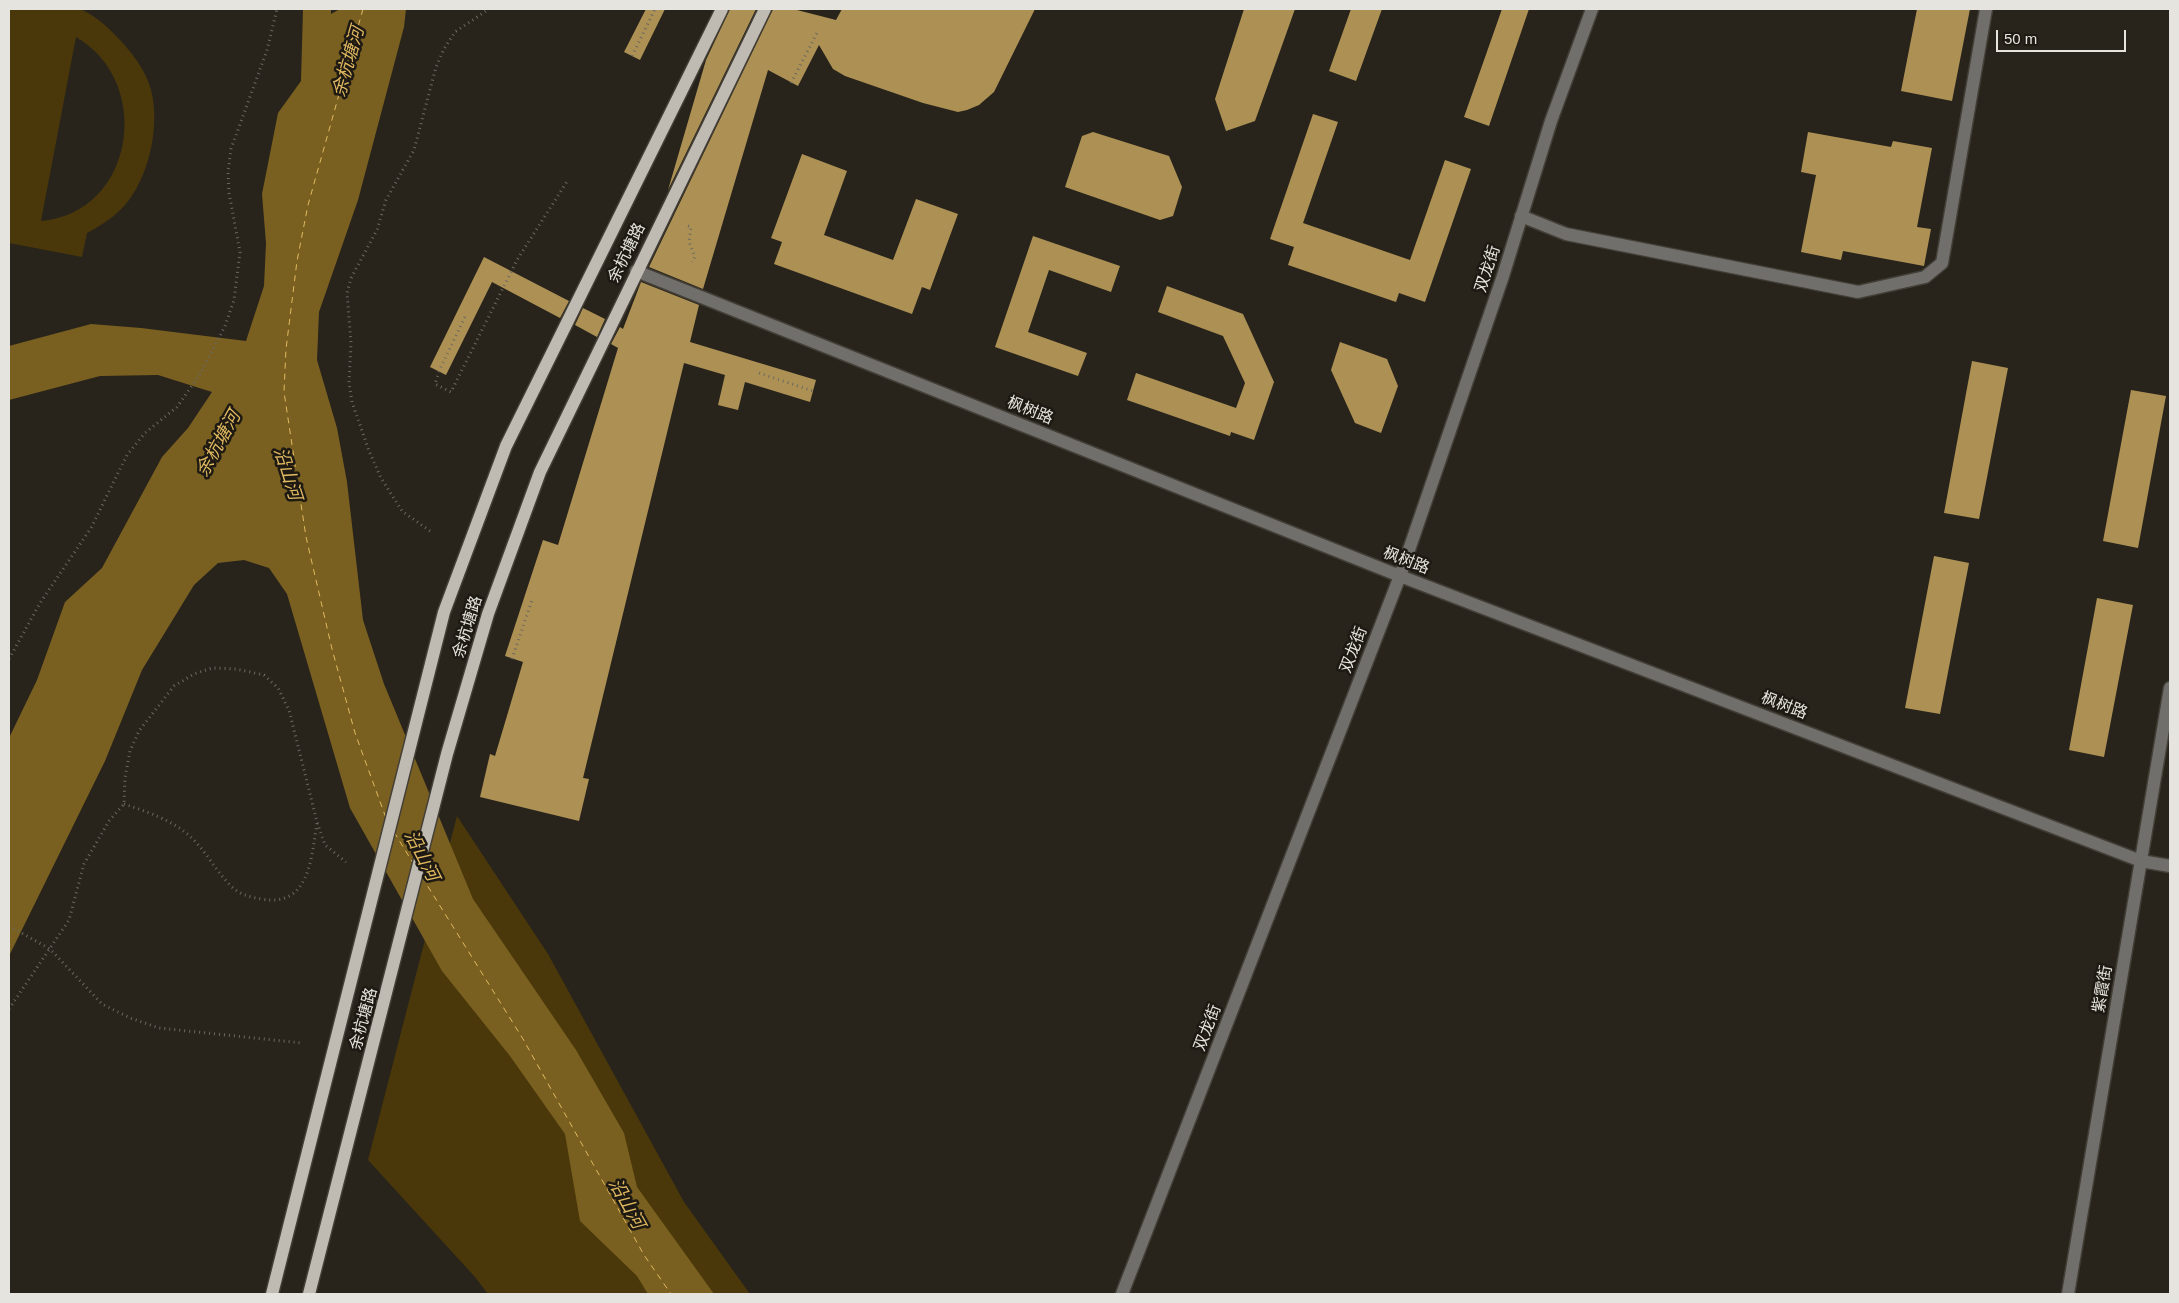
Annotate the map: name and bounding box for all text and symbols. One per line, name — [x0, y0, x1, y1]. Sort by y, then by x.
scale bar — [1999, 20, 2129, 52]
water label: 余杭塘河 — [329, 24, 369, 100]
text: 50 m — [2004, 30, 2037, 47]
street label: 余杭塘路 — [604, 220, 650, 286]
street label: 双龙街 — [1471, 243, 1505, 295]
street label: 枫树路 — [1004, 393, 1056, 429]
water label: 余杭塘河 — [192, 407, 246, 481]
water label: 沿山河 — [268, 445, 306, 503]
street label: 枫树路 — [1380, 543, 1432, 579]
street label: 余杭塘路 — [449, 594, 487, 660]
street label: 双龙街 — [1336, 624, 1372, 676]
street label: 枫树路 — [1758, 688, 1810, 724]
water label: 沿山河 — [399, 827, 443, 885]
street label: 紫霞街 — [2089, 964, 2117, 1014]
street label: 余杭塘路 — [346, 986, 382, 1052]
street label: 双龙街 — [1190, 1002, 1226, 1054]
water label: 沿山河 — [603, 1175, 649, 1233]

